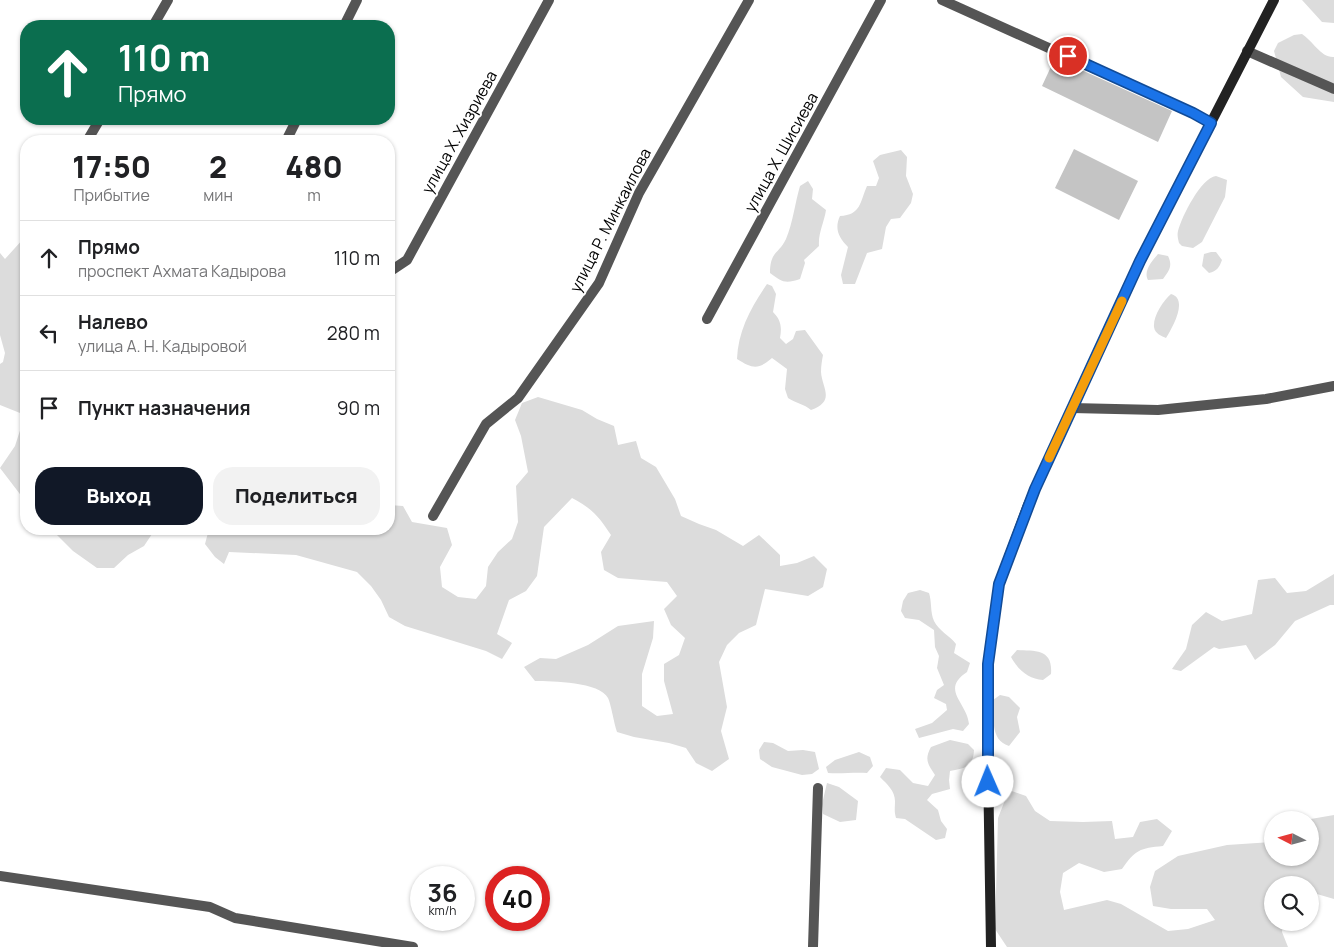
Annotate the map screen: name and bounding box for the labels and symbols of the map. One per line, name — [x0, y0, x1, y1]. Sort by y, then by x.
pin — [1047, 35, 1089, 77]
street label: улица Х. Хизриева — [416, 66, 502, 198]
street label: улица Х. Шисиева — [739, 88, 823, 216]
street label: улица Р. Минкаилова — [564, 144, 656, 296]
position arrow — [961, 755, 1013, 807]
north arrow — [1264, 811, 1319, 866]
speed limit sign: 40 — [485, 866, 550, 931]

